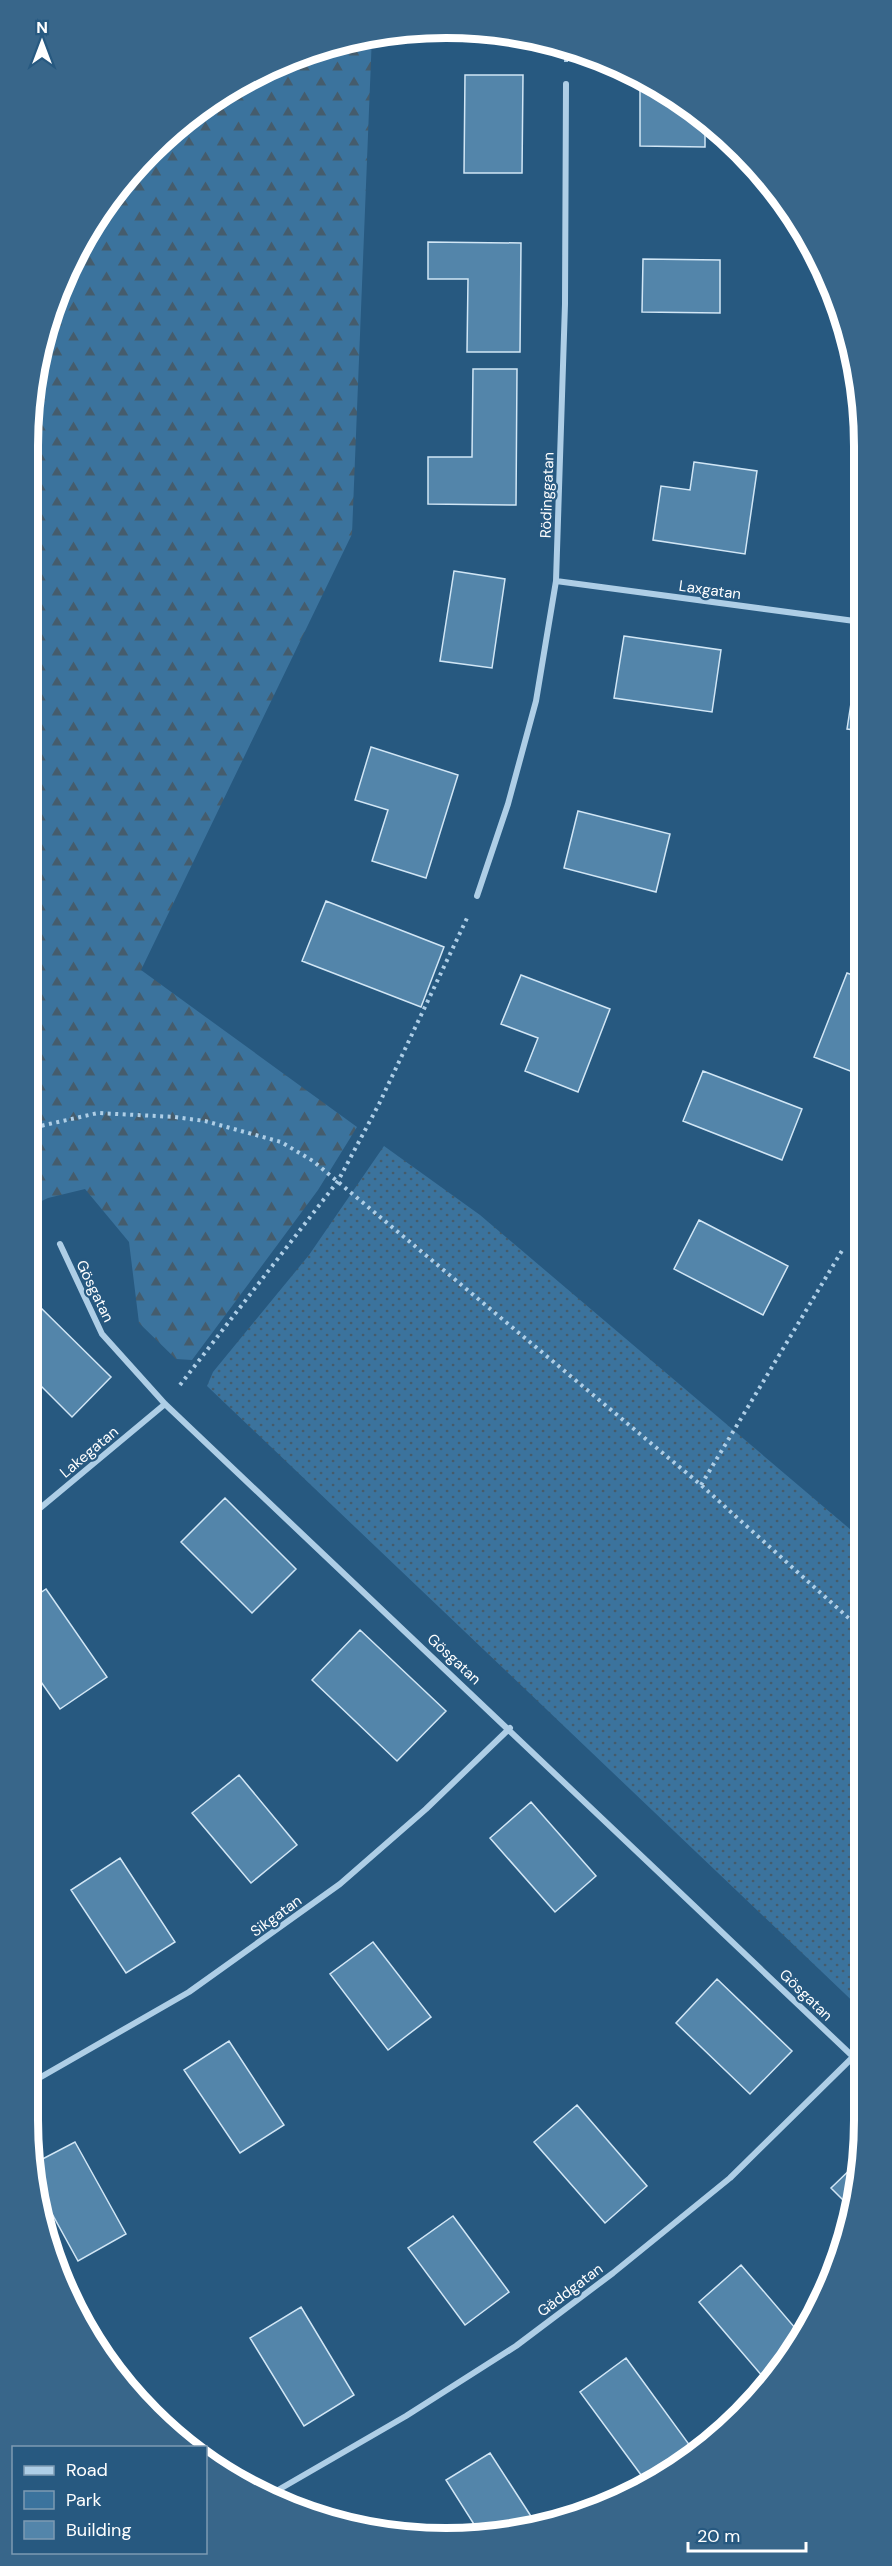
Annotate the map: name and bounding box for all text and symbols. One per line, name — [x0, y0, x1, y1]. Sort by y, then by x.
north arrow — [12, 12, 72, 72]
text: N — [36, 17, 48, 38]
street label: Rödinggatan — [535, 452, 559, 538]
street label: Laxgatan — [678, 576, 742, 604]
street label: Gösgatan — [71, 1257, 119, 1325]
street label: Lakegatan — [56, 1422, 122, 1482]
street label: Gösgatan — [423, 1629, 485, 1689]
street label: Sikgatan — [246, 1891, 306, 1941]
street label: Gösgatan — [775, 1965, 837, 2025]
street label: Gäddgatan — [533, 2259, 607, 2321]
legend — [12, 2446, 207, 2554]
text: Road — [66, 2458, 108, 2482]
text: Park — [66, 2488, 102, 2512]
scale bar — [688, 2515, 806, 2553]
text: Building — [66, 2518, 131, 2542]
text: 20 m — [697, 2524, 740, 2548]

